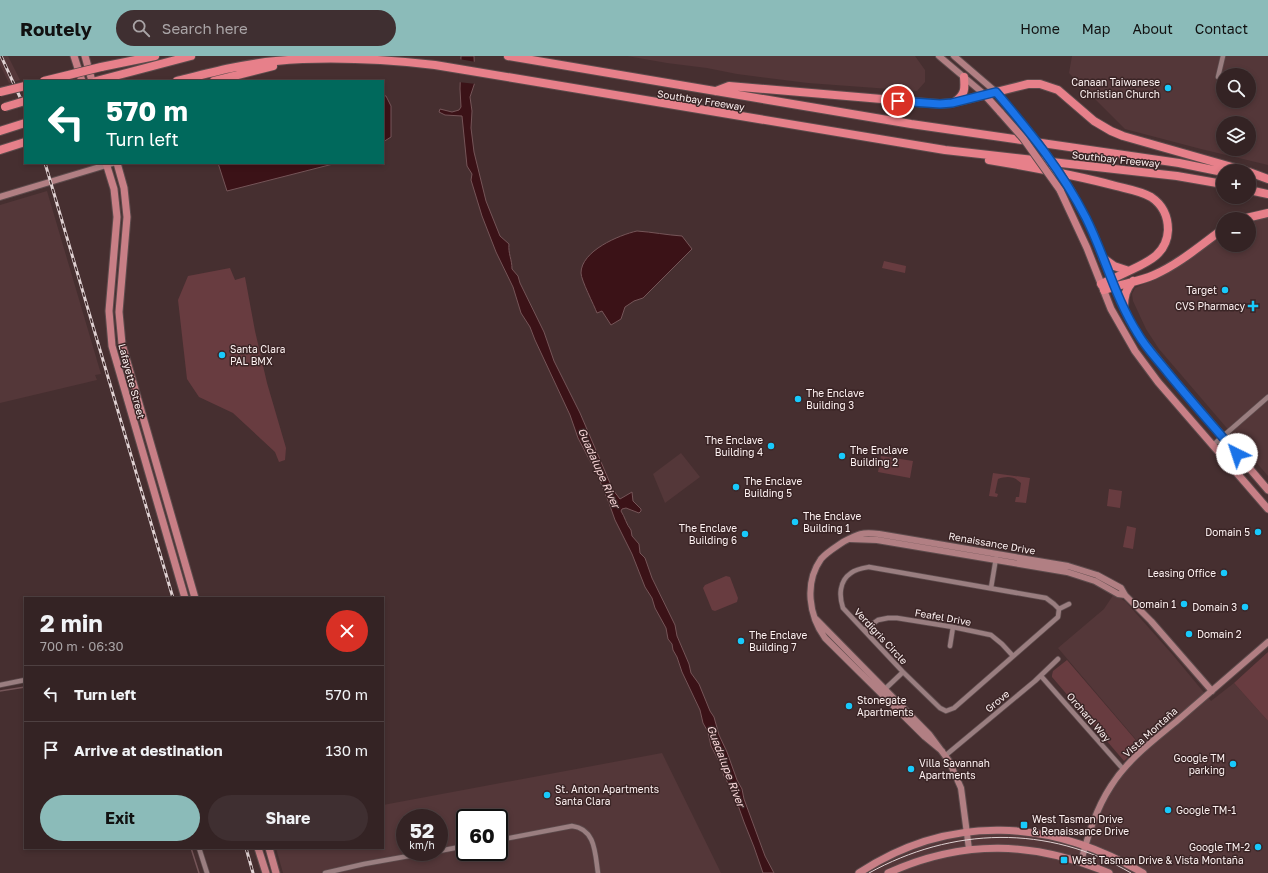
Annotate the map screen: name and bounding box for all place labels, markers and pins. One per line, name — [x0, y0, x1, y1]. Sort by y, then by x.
place label: Canaan Taiwanese Christian Church — [1071, 76, 1160, 100]
marker: Canaan Taiwanese Christian Church — [1163, 83, 1173, 93]
pin — [881, 84, 915, 118]
place label: Target — [1186, 284, 1217, 296]
marker: Target — [1220, 285, 1230, 295]
place label: CVS Pharmacy — [1175, 300, 1245, 312]
marker: CVS Pharmacy — [1248, 301, 1258, 311]
place label: Santa Clara PAL BMX — [230, 343, 285, 367]
marker: Santa Clara PAL BMX — [217, 350, 227, 360]
place label: The Enclave Building 3 — [806, 387, 864, 411]
marker: The Enclave Building 3 — [793, 394, 803, 404]
place label: The Enclave Building 4 — [705, 434, 763, 458]
marker: The Enclave Building 4 — [766, 441, 776, 451]
place label: The Enclave Building 2 — [850, 444, 908, 468]
marker: The Enclave Building 2 — [837, 451, 847, 461]
place label: The Enclave Building 5 — [744, 475, 802, 499]
marker: The Enclave Building 5 — [731, 482, 741, 492]
place label: The Enclave Building 1 — [803, 510, 861, 534]
marker: The Enclave Building 1 — [790, 517, 800, 527]
place label: The Enclave Building 6 — [679, 522, 737, 546]
place label: Domain 5 — [1205, 526, 1250, 538]
marker: Domain 5 — [1253, 527, 1263, 537]
marker: The Enclave Building 6 — [740, 529, 750, 539]
place label: Leasing Office — [1147, 567, 1216, 579]
marker: Leasing Office — [1219, 568, 1229, 578]
place label: Domain 1 — [1132, 598, 1176, 610]
marker: Domain 1 — [1179, 599, 1189, 609]
place label: Domain 3 — [1192, 601, 1237, 613]
marker: Domain 3 — [1240, 602, 1250, 612]
place label: Domain 2 — [1197, 628, 1242, 640]
place label: The Enclave Building 7 — [749, 629, 807, 653]
marker: Domain 2 — [1184, 629, 1194, 639]
marker: The Enclave Building 7 — [736, 636, 746, 646]
place label: Stonegate Apartments — [857, 694, 914, 718]
marker: Stonegate Apartments — [844, 701, 854, 711]
place label: Google TM parking — [1174, 752, 1225, 776]
place label: Villa Savannah Apartments — [919, 757, 990, 781]
marker: Google TM parking — [1228, 759, 1238, 769]
marker: Villa Savannah Apartments — [906, 764, 916, 774]
place label: St. Anton Apartments Santa Clara — [555, 783, 659, 807]
marker: St. Anton Apartments Santa Clara — [542, 790, 552, 800]
place label: Google TM-1 — [1176, 804, 1236, 816]
marker: Google TM-1 — [1163, 805, 1173, 815]
place label: West Tasman Drive & Renaissance Drive — [1032, 813, 1129, 837]
marker: West Tasman Drive & Renaissance Drive — [1019, 820, 1029, 830]
place label: Google TM-2 — [1189, 841, 1250, 853]
marker: Google TM-2 — [1253, 842, 1263, 852]
place label: West Tasman Drive & Vista Montaña — [1072, 854, 1244, 866]
marker: West Tasman Drive & Vista Montaña — [1059, 855, 1069, 865]

